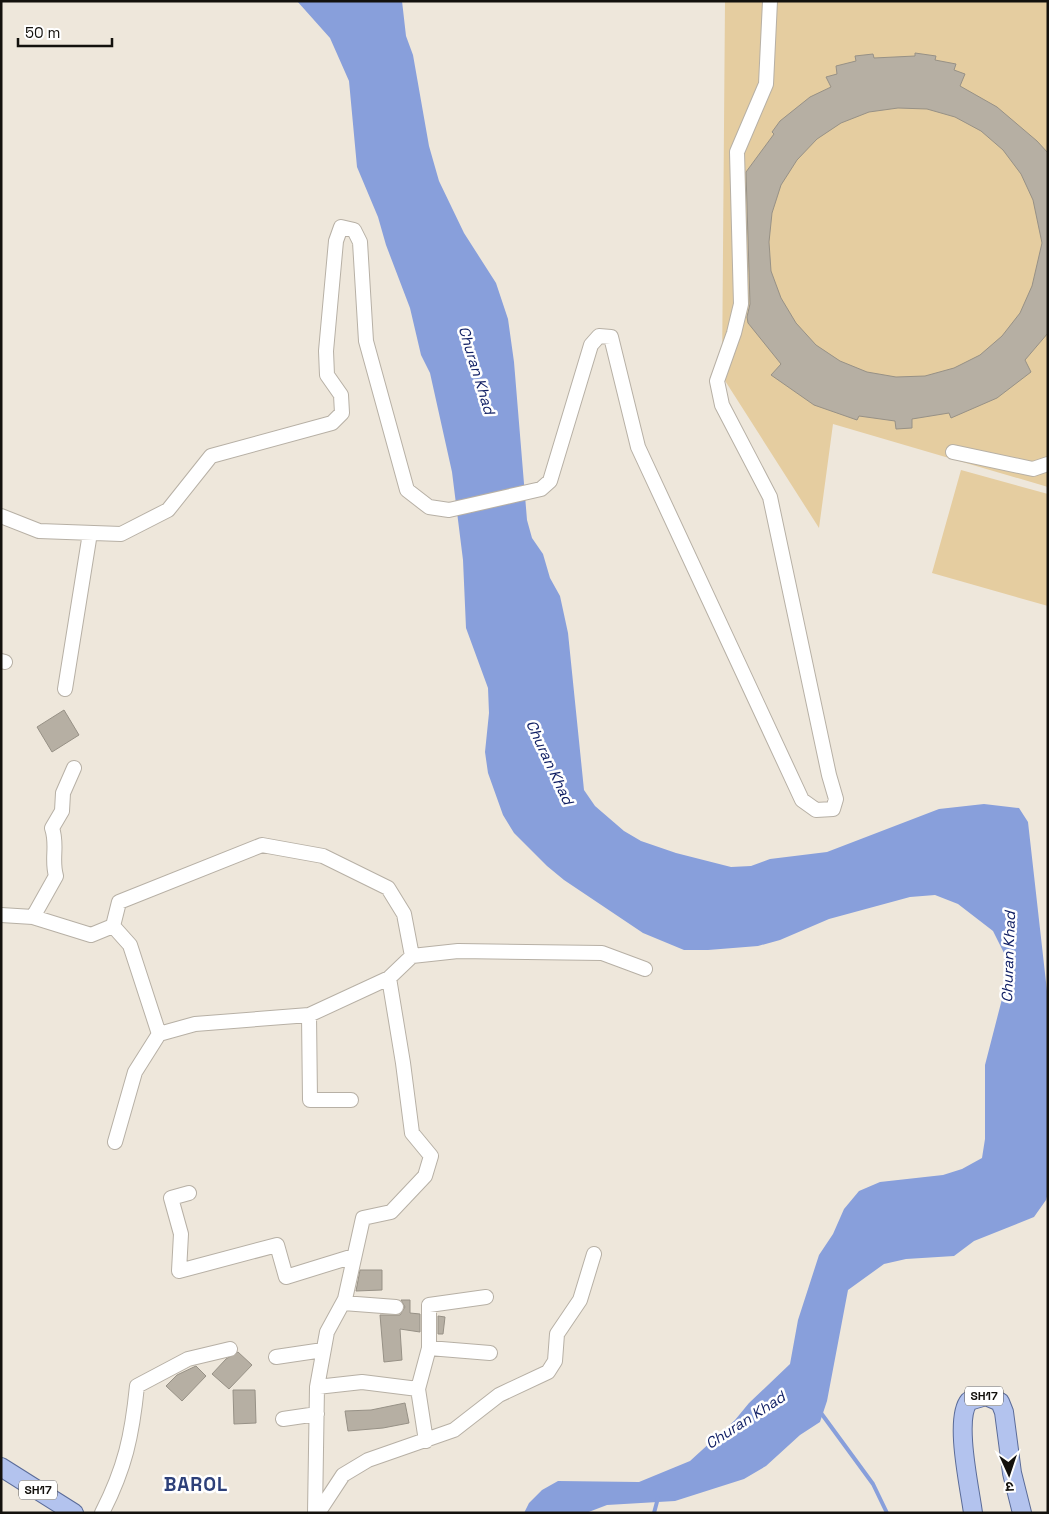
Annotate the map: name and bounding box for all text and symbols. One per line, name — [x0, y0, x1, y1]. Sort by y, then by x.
scale bar — [18, 15, 111, 47]
text: 50 m — [25, 23, 60, 42]
water label: Churan Khad — [455, 324, 500, 419]
water label: Churan Khad — [522, 717, 579, 810]
water label: Churan Khad — [997, 909, 1019, 1003]
water label: Churan Khad — [702, 1386, 790, 1453]
road number: SH17 — [965, 1386, 1003, 1405]
north arrow — [984, 1449, 1034, 1499]
district label: BAROL — [164, 1472, 228, 1497]
text: उ — [1004, 1478, 1014, 1496]
road number: SH17 — [19, 1480, 57, 1500]

